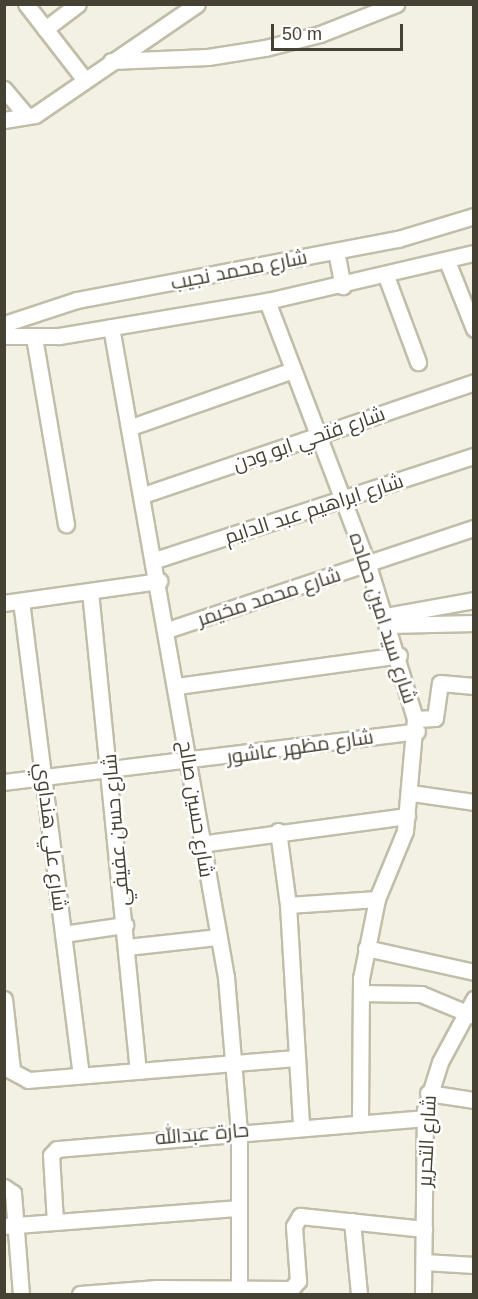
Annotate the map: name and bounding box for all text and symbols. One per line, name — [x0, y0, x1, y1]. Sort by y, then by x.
scale bar — [274, 12, 406, 50]
text: 50 m — [282, 24, 322, 44]
street label: شارع محمد نجيب — [169, 245, 309, 295]
street label: شارع فتحي ابو ودن — [230, 402, 388, 476]
street label: شارع ابراهيم عبد الدايم — [222, 469, 406, 549]
street label: شارع سيد امين حماده — [344, 529, 422, 707]
street label: شارع محمد مخيمر — [194, 563, 344, 631]
street label: شارع مظهر عاشور — [225, 725, 375, 769]
street label: شارع حسين صالح — [173, 739, 219, 879]
street label: شارع حسن عفيفي — [97, 753, 135, 907]
street label: شارع علي هنداوي — [30, 761, 72, 913]
street label: شارع التحرير — [413, 1094, 441, 1188]
street label: حارة عبدالله — [154, 1118, 250, 1150]

